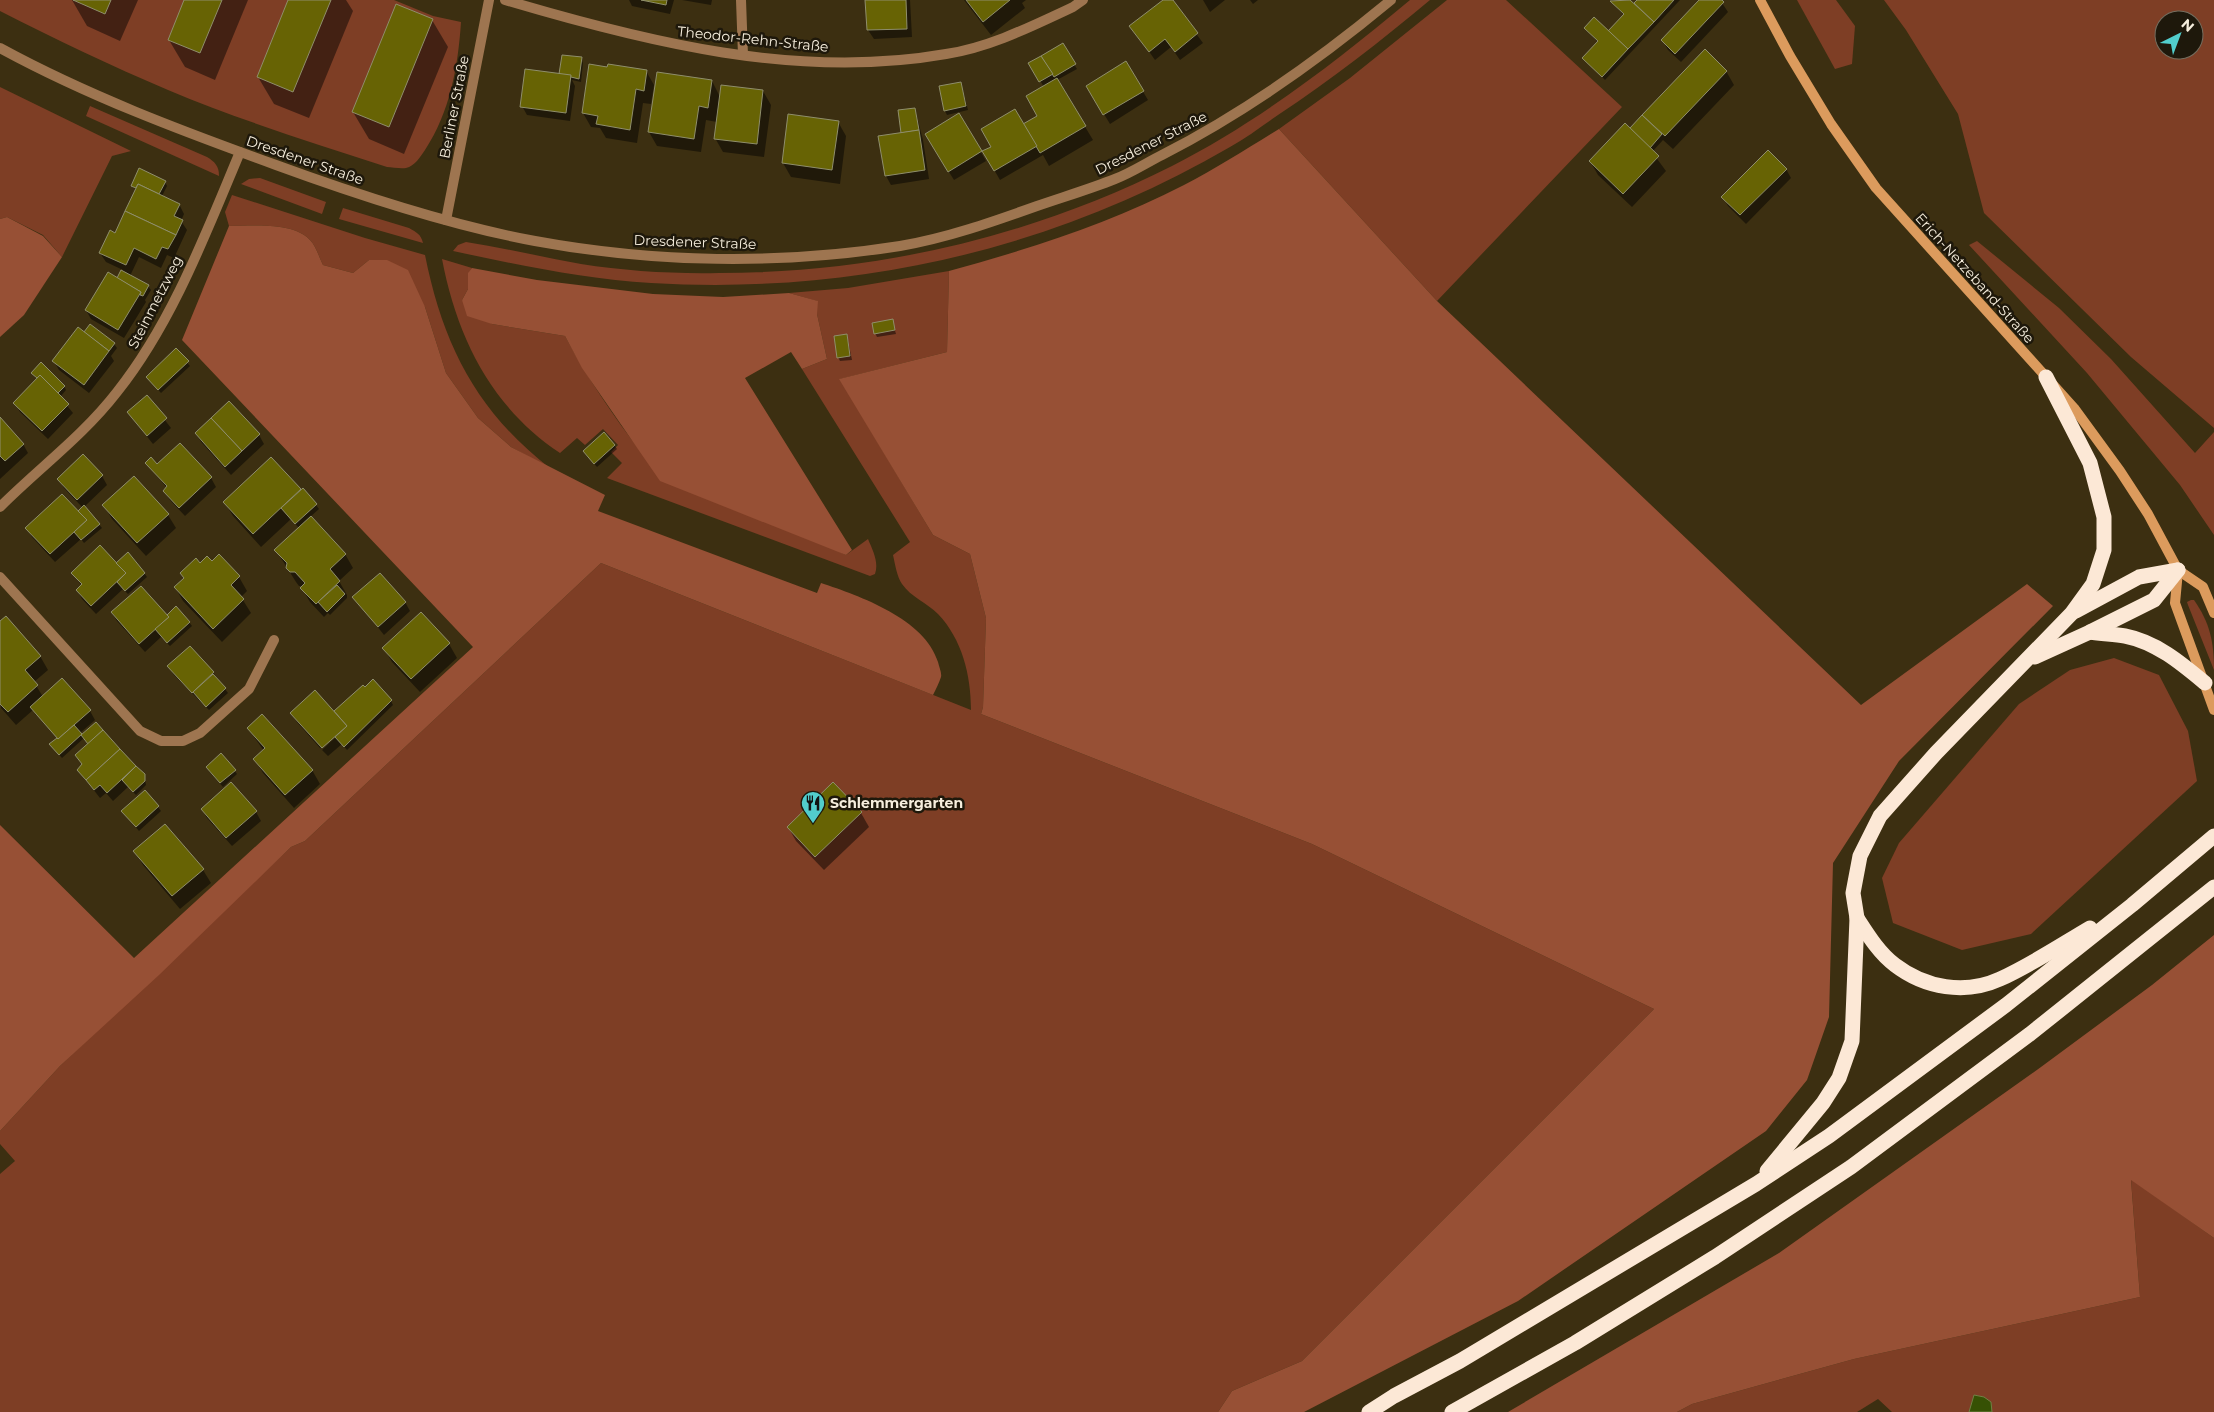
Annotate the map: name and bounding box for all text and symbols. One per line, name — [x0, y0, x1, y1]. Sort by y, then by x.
north arrow — [2154, 10, 2204, 60]
text: N — [2177, 15, 2198, 36]
street label: Theodor-Rehn-Straße — [677, 22, 829, 56]
street label: Berliner Straße — [435, 54, 473, 160]
street label: Dresdener Straße — [1092, 107, 1210, 179]
street label: Dresdener Straße — [244, 131, 366, 189]
street label: Erich-Netzeband-Straße — [1912, 209, 2038, 347]
street label: Dresdener Straße — [633, 231, 757, 253]
street label: Steinmetzweg — [124, 253, 186, 351]
restaurant icon: Schlemmergarten — [800, 790, 826, 824]
place label: Schlemmergarten — [830, 794, 963, 812]

